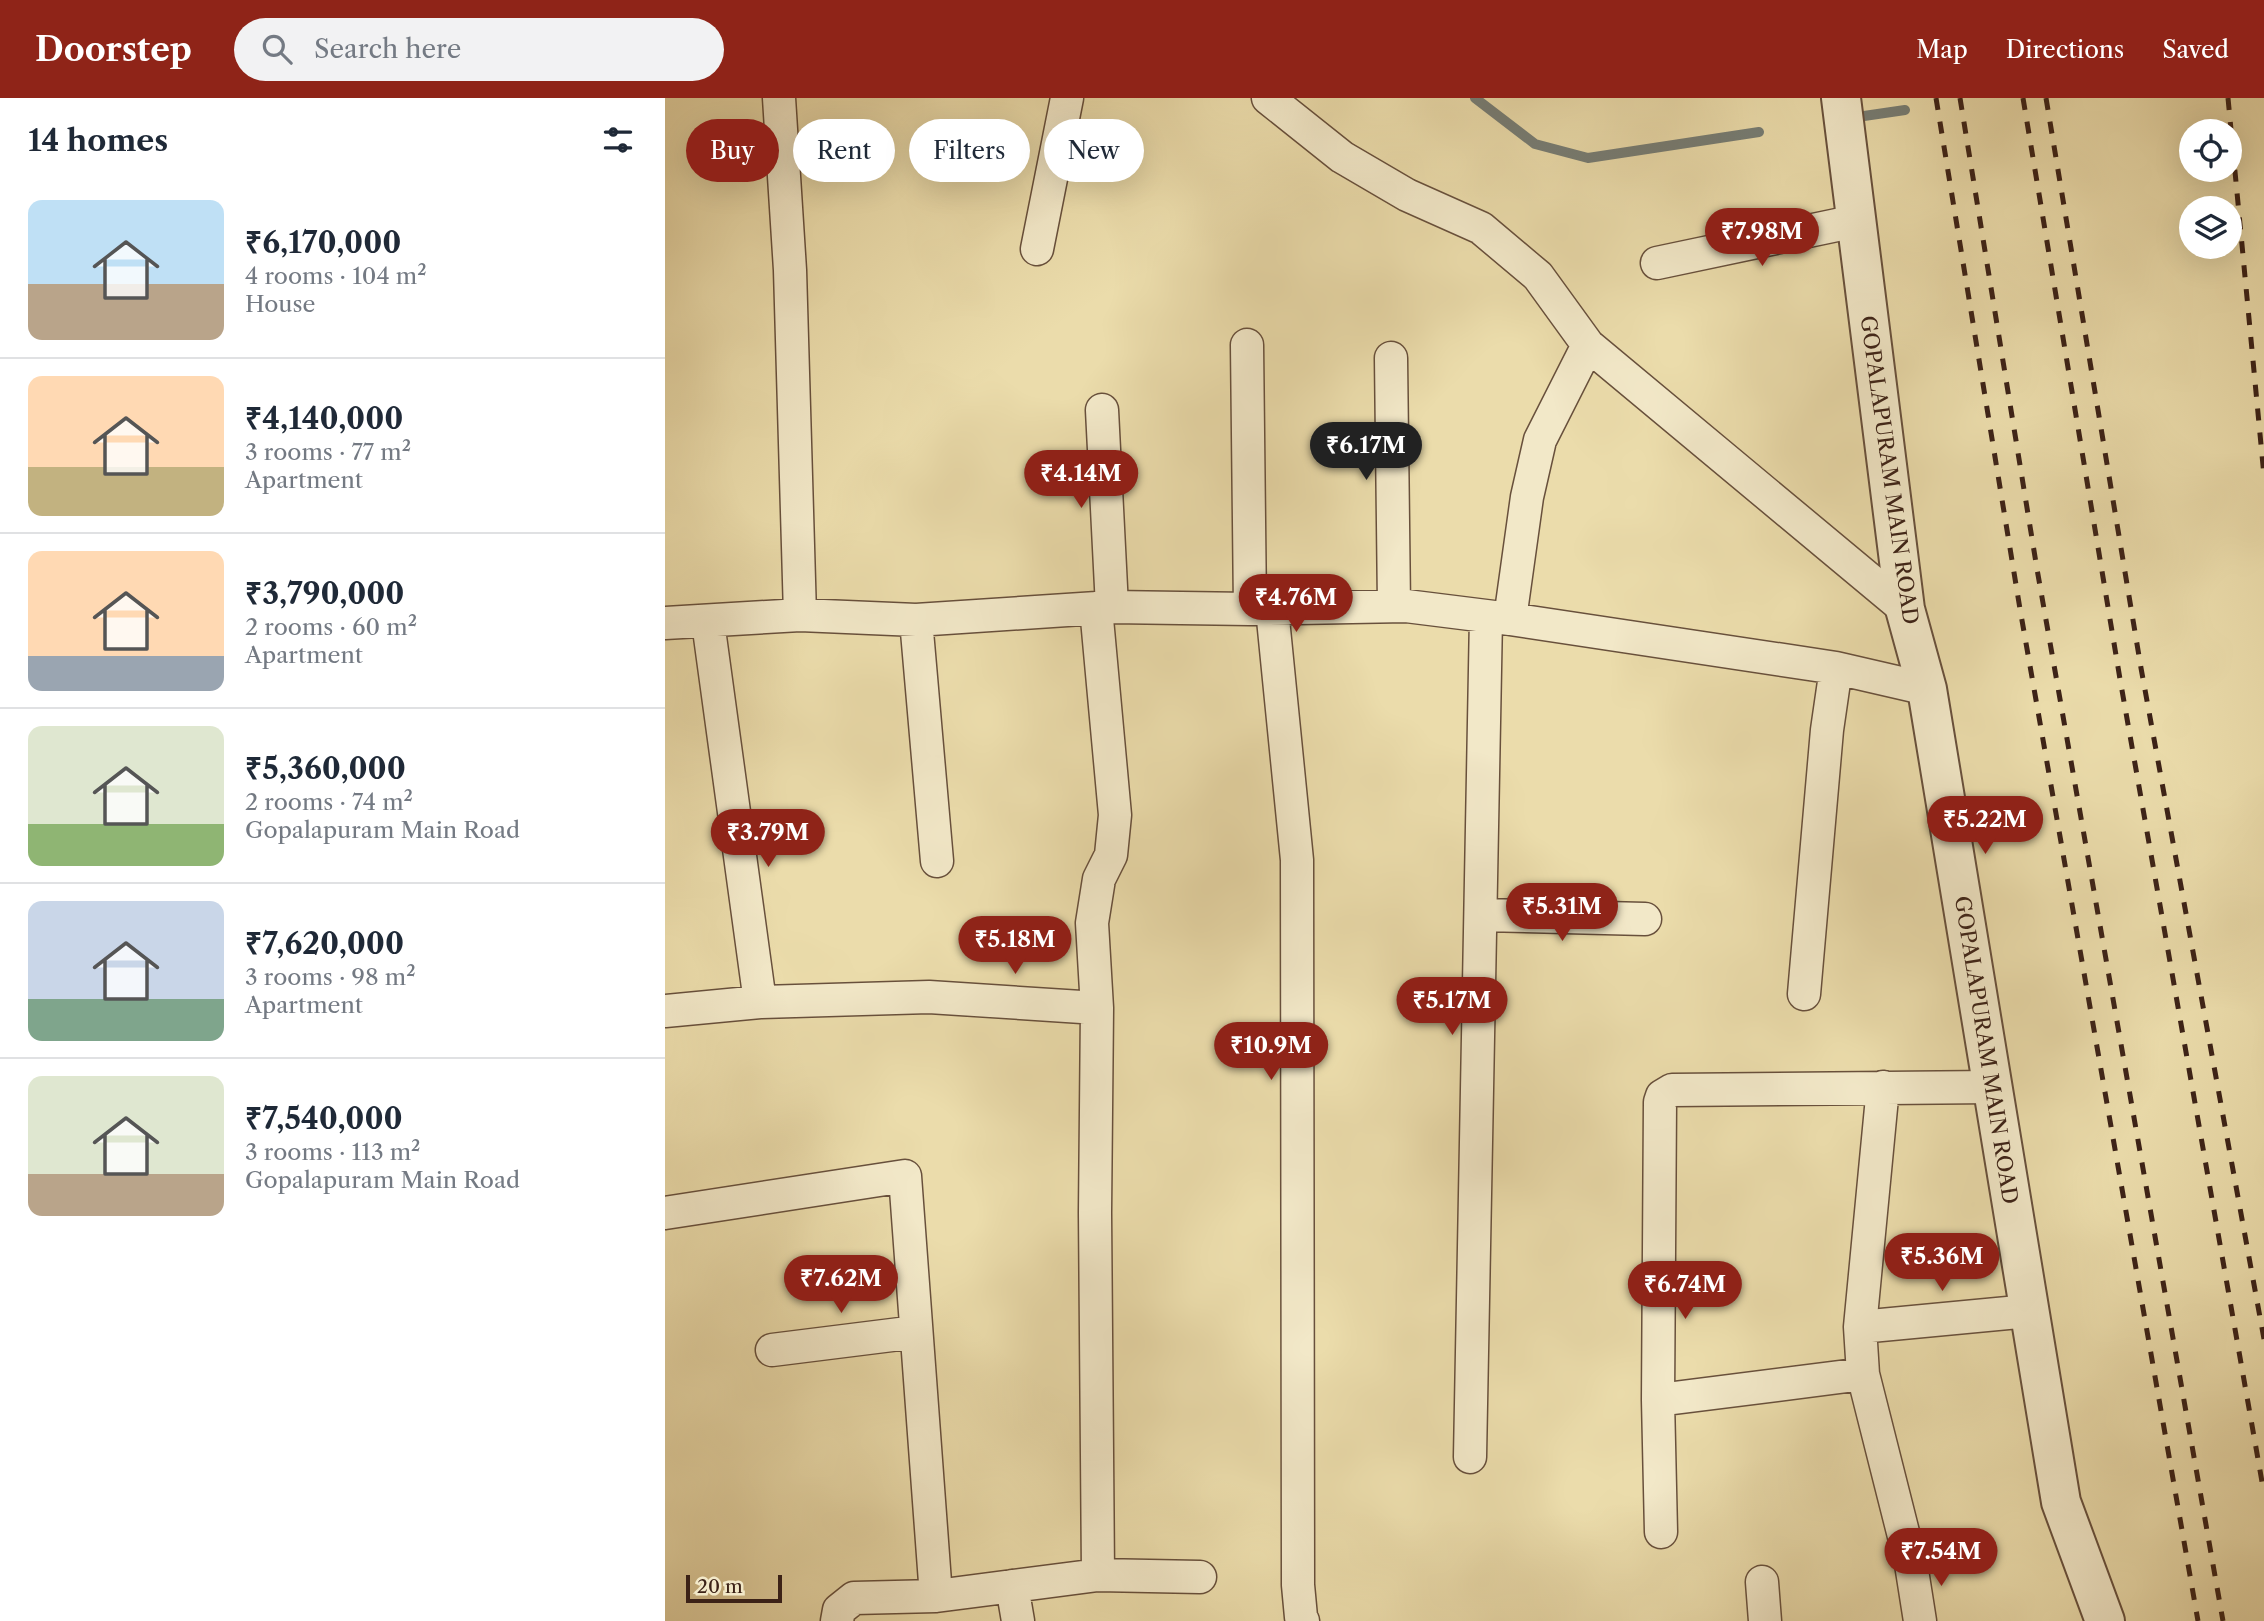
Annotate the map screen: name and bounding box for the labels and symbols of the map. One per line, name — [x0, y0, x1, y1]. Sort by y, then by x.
pin: ₹7.98M — [1705, 208, 1819, 268]
street label: GOPALAPURAM MAIN ROAD — [1855, 314, 1924, 626]
pin: ₹6.17M — [1309, 422, 1423, 482]
pin: ₹4.14M — [1024, 450, 1138, 510]
pin: ₹4.76M — [1239, 574, 1353, 634]
pin: ₹5.22M — [1928, 796, 2042, 856]
pin: ₹3.79M — [711, 810, 825, 869]
pin: ₹5.31M — [1505, 884, 1619, 943]
street label: GOPALAPURAM MAIN ROAD — [1950, 894, 2023, 1206]
pin: ₹5.18M — [958, 916, 1072, 976]
pin: ₹5.17M — [1395, 978, 1509, 1037]
pin: ₹10.9M — [1214, 1023, 1328, 1082]
pin: ₹5.36M — [1885, 1234, 1999, 1293]
pin: ₹7.62M — [784, 1256, 898, 1315]
pin: ₹6.74M — [1628, 1262, 1742, 1321]
pin: ₹7.54M — [1884, 1528, 1998, 1588]
scale bar — [686, 1572, 782, 1604]

